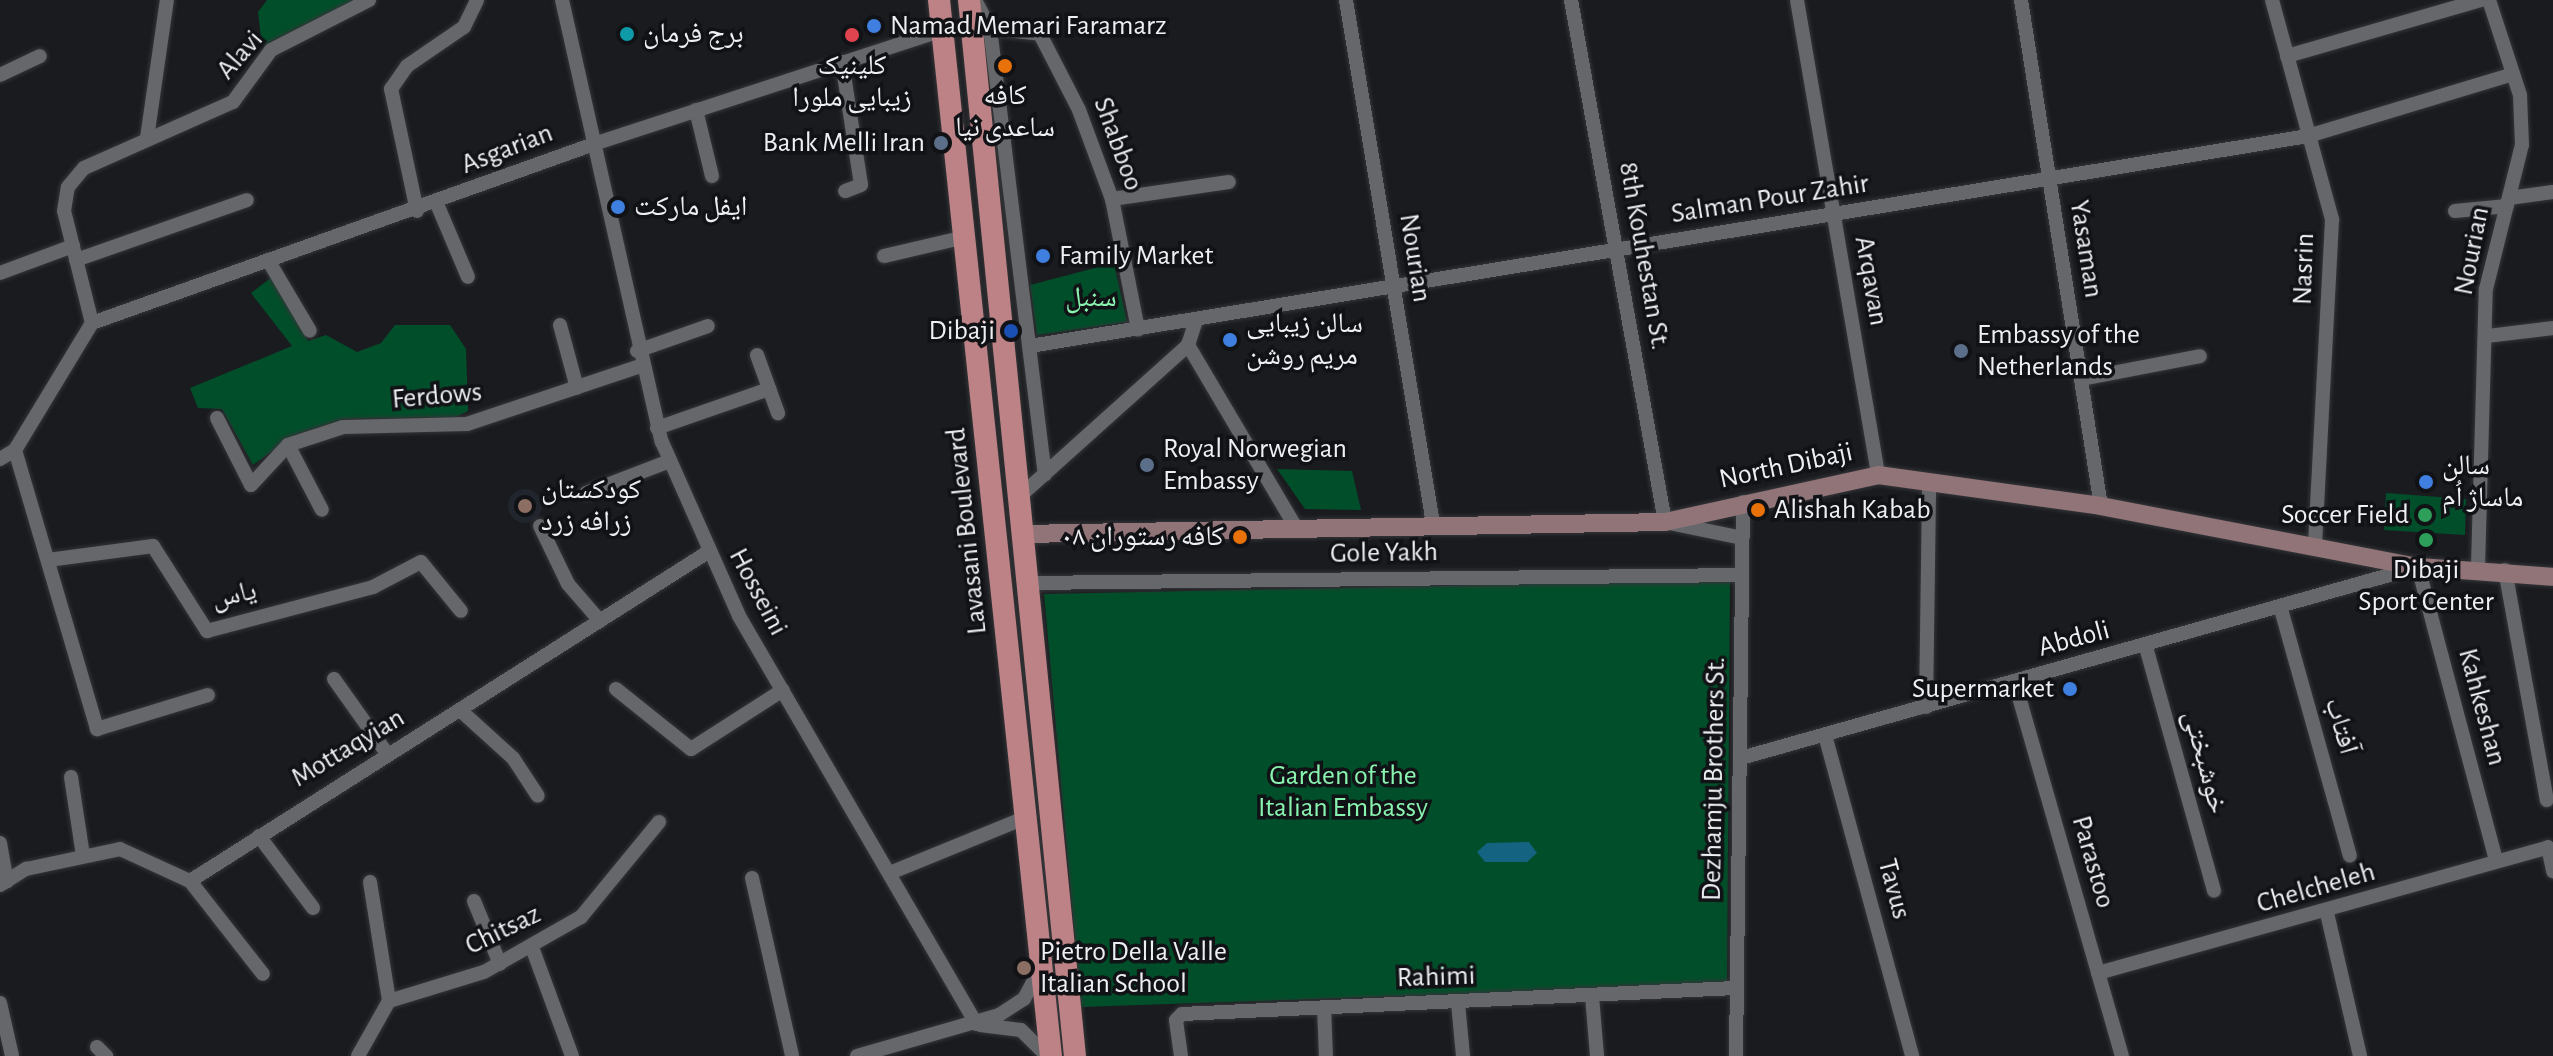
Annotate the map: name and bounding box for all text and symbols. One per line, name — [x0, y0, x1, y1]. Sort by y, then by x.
place label: Namad Memari Faramarz — [890, 9, 1167, 43]
place label: برج فرمان — [643, 17, 744, 51]
marker: Namad Memari Faramarz — [865, 17, 883, 35]
street label: Alavi — [210, 23, 270, 87]
marker: کلینیک زیبایی ملورا — [841, 24, 863, 46]
marker: برج فرمان — [618, 25, 636, 43]
place label: کلینیک زیبایی ملورا — [792, 49, 912, 115]
marker: کافه ساعدی نیا — [996, 57, 1014, 75]
place label: کافه ساعدی نیا — [955, 79, 1055, 145]
street label: Shabboo — [1086, 93, 1150, 195]
street label: Asgarian — [456, 116, 558, 182]
place label: Bank Melli Iran — [763, 126, 925, 160]
marker: Bank Melli Iran — [932, 134, 950, 152]
street label: 8th Kouhestan St. — [1611, 159, 1677, 353]
street label: Salman Pour Zahir — [1669, 167, 1871, 231]
place label: ایفل مارکت — [634, 190, 747, 224]
marker: ایفل مارکت — [609, 198, 627, 216]
street label: Yasaman — [2062, 198, 2110, 300]
street label: Nourian — [2447, 204, 2497, 298]
street label: Nourian — [1391, 211, 1439, 305]
street label: Nasrin — [2286, 232, 2322, 306]
street label: Arqavan — [1847, 234, 1895, 328]
place label: Family Market — [1059, 239, 1213, 273]
marker: Family Market — [1034, 247, 1052, 265]
park label: سنبل — [1065, 281, 1117, 315]
place label: سالن زیبایی مریم روشن — [1246, 307, 1363, 373]
place label: Dibaji — [929, 314, 995, 348]
place label: Embassy of the Netherlands — [1977, 318, 2140, 384]
marker: Dibaji — [1002, 322, 1020, 340]
marker: سالن زیبایی مریم روشن — [1221, 331, 1239, 349]
marker: Embassy of the Netherlands — [1952, 342, 1970, 360]
street label: Ferdows — [391, 375, 483, 417]
street label: Lavasani Boulevard — [939, 426, 995, 636]
place label: Royal Norwegian Embassy — [1163, 432, 1347, 498]
street label: North Dibaji — [1716, 435, 1856, 497]
place label: سالن ماساژ اُم — [2442, 449, 2523, 515]
marker: Royal Norwegian Embassy — [1138, 456, 1156, 474]
place label: کودکستان زرافه زرد — [541, 473, 641, 539]
marker: سالن ماساژ اُم — [2417, 473, 2435, 491]
place label: Alishah Kabab — [1774, 493, 1931, 527]
marker: کودکستان زرافه زرد — [516, 497, 534, 515]
place label: Soccer Field — [2281, 498, 2409, 532]
marker: Alishah Kabab — [1749, 501, 1767, 519]
marker: Soccer Field — [2416, 506, 2434, 524]
place label: کافه رستوران ٠٨ — [1060, 520, 1224, 554]
marker: کافه رستوران ٠٨ — [1231, 528, 1249, 546]
marker: Dibaji Sport Center — [2417, 531, 2435, 549]
street label: Gole Yakh — [1330, 535, 1438, 571]
street label: Hosseini — [721, 543, 795, 641]
place label: Dibaji Sport Center — [2358, 553, 2494, 619]
street label: یاس — [208, 574, 260, 616]
street label: Abdoli — [2035, 613, 2113, 665]
street label: Kahkeshan — [2450, 645, 2514, 769]
street label: Dezhamju Brothers St. — [1695, 657, 1733, 901]
place label: Supermarket — [1912, 672, 2054, 706]
marker: Supermarket — [2061, 680, 2079, 698]
street label: آفتاب — [2317, 694, 2365, 758]
street label: Mottaqyian — [285, 701, 411, 795]
street label: خوشبختی — [2175, 707, 2235, 817]
park label: Garden of the Italian Embassy — [1258, 759, 1428, 825]
street label: Parastoo — [2064, 812, 2122, 912]
street label: Tavus — [1870, 855, 1918, 923]
street label: Chelcheleh — [2253, 855, 2379, 921]
street label: Chitsaz — [460, 897, 546, 963]
place label: Pietro Della Valle Italian School — [1040, 935, 1227, 1001]
marker: Pietro Della Valle Italian School — [1015, 959, 1033, 977]
street label: Rahimi — [1396, 959, 1476, 995]

